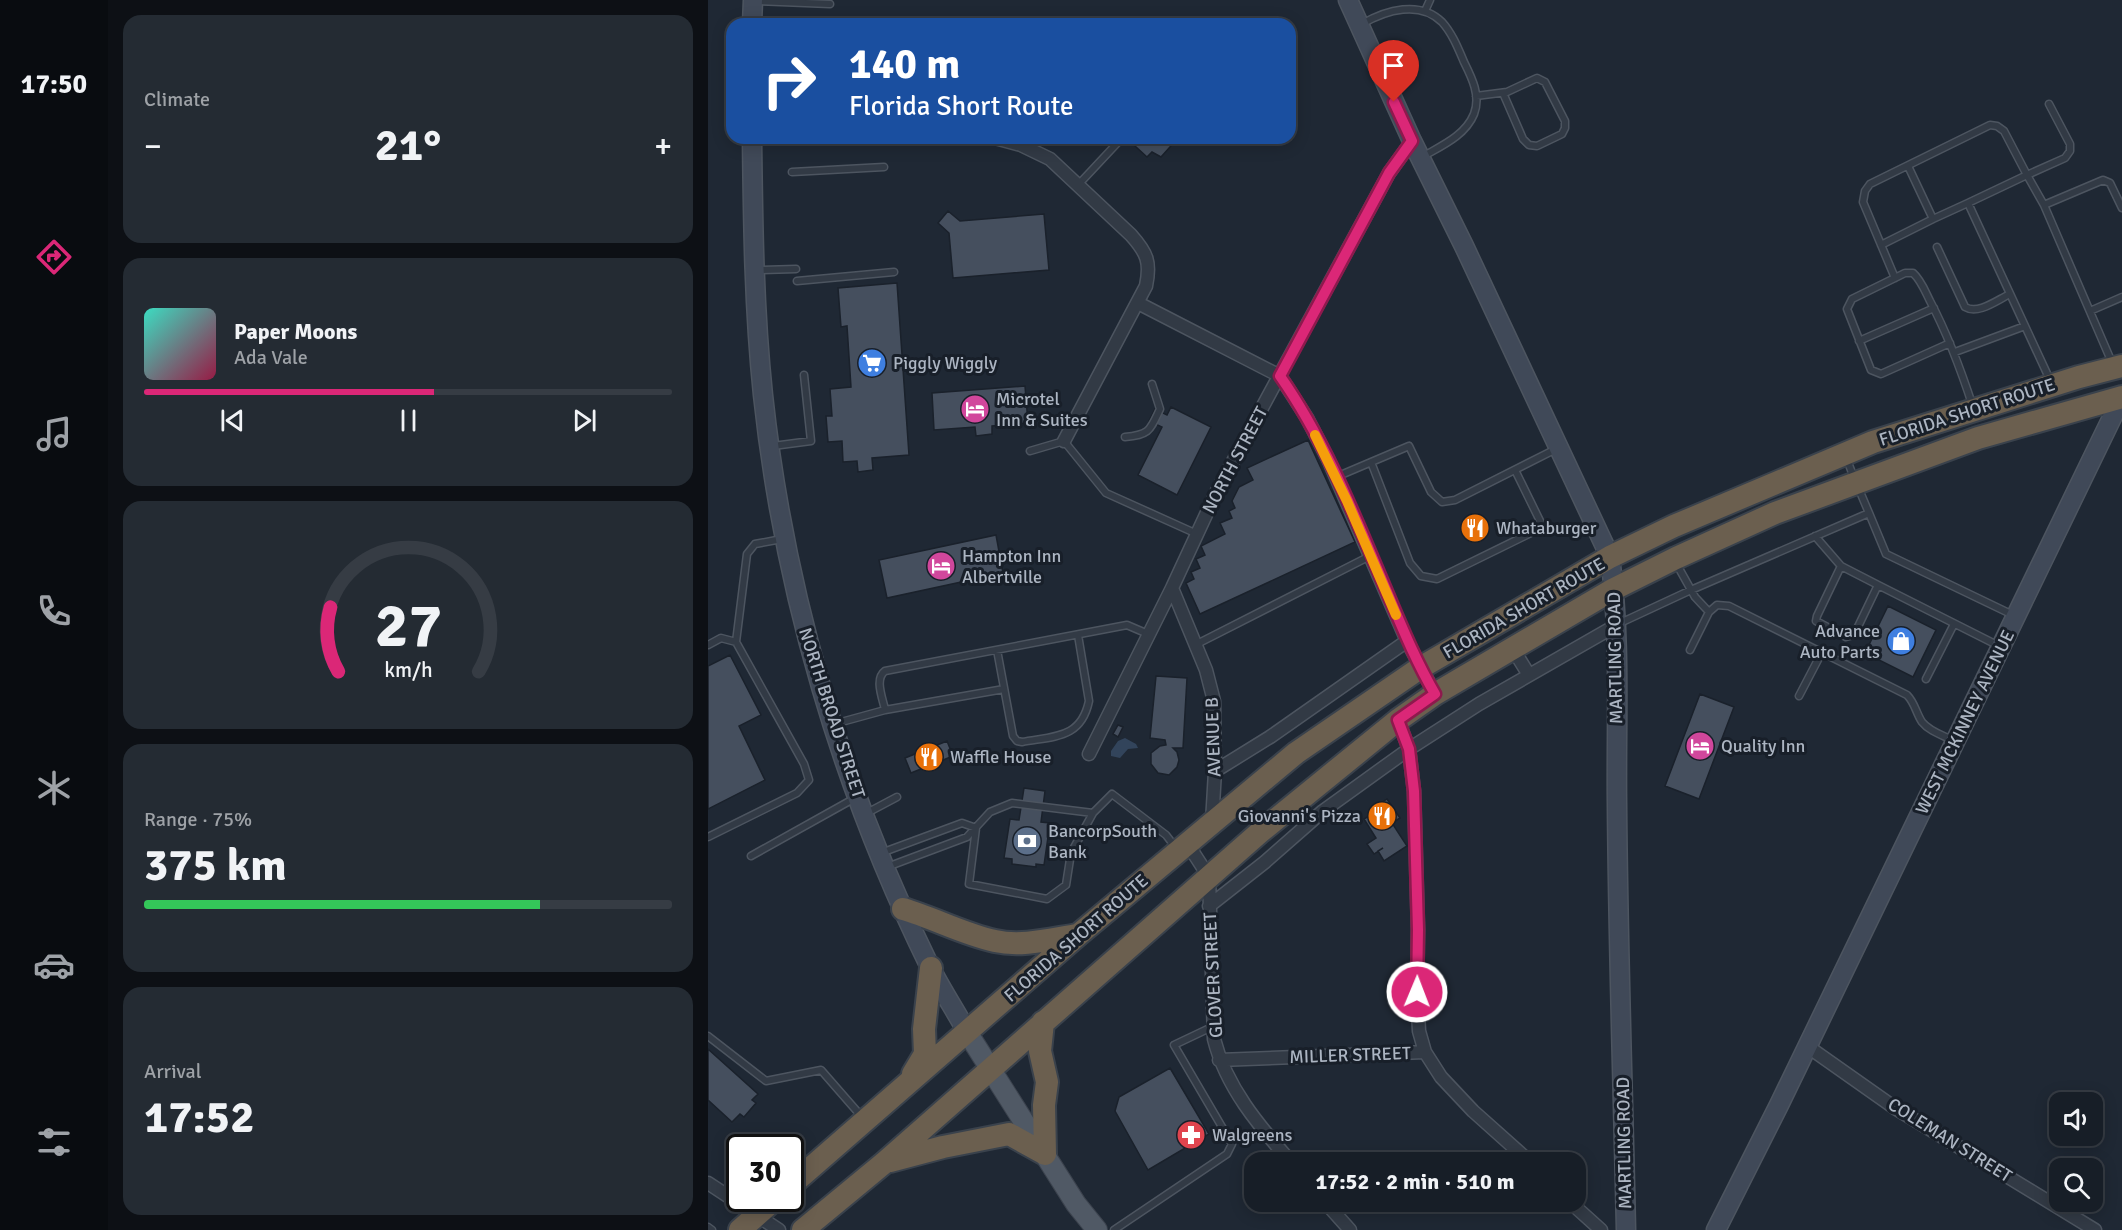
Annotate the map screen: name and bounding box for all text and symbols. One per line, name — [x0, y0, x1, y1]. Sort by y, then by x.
text: 140 m — [849, 39, 960, 90]
pin — [1368, 40, 1419, 102]
icon: right — [750, 42, 828, 120]
icon: arrive — [1377, 49, 1410, 82]
text: 17:50 — [21, 68, 87, 101]
text: Climate — [144, 87, 210, 112]
text: Florida Short Route — [849, 90, 1073, 123]
text: 21° — [375, 118, 441, 173]
text: − — [144, 126, 162, 167]
text: + — [654, 126, 672, 167]
icon: directions — [33, 236, 75, 278]
text: Paper Moons — [234, 318, 357, 345]
text: Ada Vale — [234, 345, 308, 370]
supermarket icon: Piggly Wiggly — [856, 347, 888, 379]
place label: Piggly Wiggly — [893, 352, 998, 374]
street label: FLORIDA SHORT ROUTE — [1876, 373, 2058, 451]
place label: Microtel Inn & Suites — [996, 388, 1088, 431]
hotel icon: Microtel Inn & Suites — [959, 393, 991, 425]
street label: NORTH STREET — [1198, 403, 1272, 517]
icon: previous — [216, 404, 249, 437]
icon: pause — [392, 404, 425, 437]
icon: next — [568, 404, 601, 437]
icon: music — [33, 413, 75, 455]
restaurant icon: Whataburger — [1459, 512, 1491, 544]
place label: Whataburger — [1496, 517, 1597, 539]
place label: Hampton Inn Albertville — [962, 545, 1061, 588]
hotel icon: Hampton Inn Albertville — [925, 550, 957, 582]
street label: FLORIDA SHORT ROUTE — [1439, 553, 1609, 663]
text: 27 — [374, 587, 442, 664]
icon: phone — [33, 590, 75, 632]
street label: MARTLING ROAD — [1603, 592, 1627, 724]
place label: Advance Auto Parts — [1800, 620, 1880, 663]
street label: NORTH BROAD STREET — [794, 625, 870, 801]
shop icon: Advance Auto Parts — [1885, 625, 1917, 657]
street label: WEST MCKINNEY AVENUE — [1911, 626, 2019, 818]
text: km/h — [384, 657, 432, 683]
street label: AVENUE B — [1201, 697, 1225, 777]
hotel icon: Quality Inn — [1684, 730, 1716, 762]
place label: Quality Inn — [1721, 735, 1805, 757]
restaurant icon: Waffle House — [913, 741, 945, 773]
place label: Waffle House — [950, 746, 1051, 768]
icon: climate — [33, 767, 75, 809]
restaurant icon: Giovanni's Pizza — [1366, 800, 1398, 832]
place label: Giovanni's Pizza — [1238, 805, 1361, 827]
text: Range · 75% — [144, 807, 252, 832]
place label: BancorpSouth Bank — [1048, 820, 1157, 863]
bank icon: BancorpSouth Bank — [1011, 825, 1043, 857]
text: 375 km — [144, 838, 287, 893]
street label: FLORIDA SHORT ROUTE — [1000, 870, 1152, 1006]
street label: GLOVER STREET — [1199, 911, 1227, 1038]
icon: car — [33, 944, 75, 986]
position arrow — [1385, 960, 1449, 1024]
street label: MILLER STREET — [1289, 1042, 1411, 1068]
text: Arrival — [144, 1059, 202, 1084]
street label: MARTLING ROAD — [1612, 1077, 1636, 1209]
text: 17:52 — [144, 1090, 254, 1145]
map controls — [2049, 1092, 2103, 1212]
button: sound — [2049, 1092, 2103, 1146]
street label: COLEMAN STREET — [1884, 1093, 2016, 1187]
pharmacy icon: Walgreens — [1175, 1119, 1207, 1151]
icon: filters — [33, 1121, 75, 1163]
place label: Walgreens — [1212, 1124, 1293, 1146]
speed limit sign: 30 — [726, 1134, 804, 1212]
button: search — [2049, 1158, 2103, 1212]
text: 17:52 · 2 min · 510 m — [1315, 1168, 1515, 1195]

